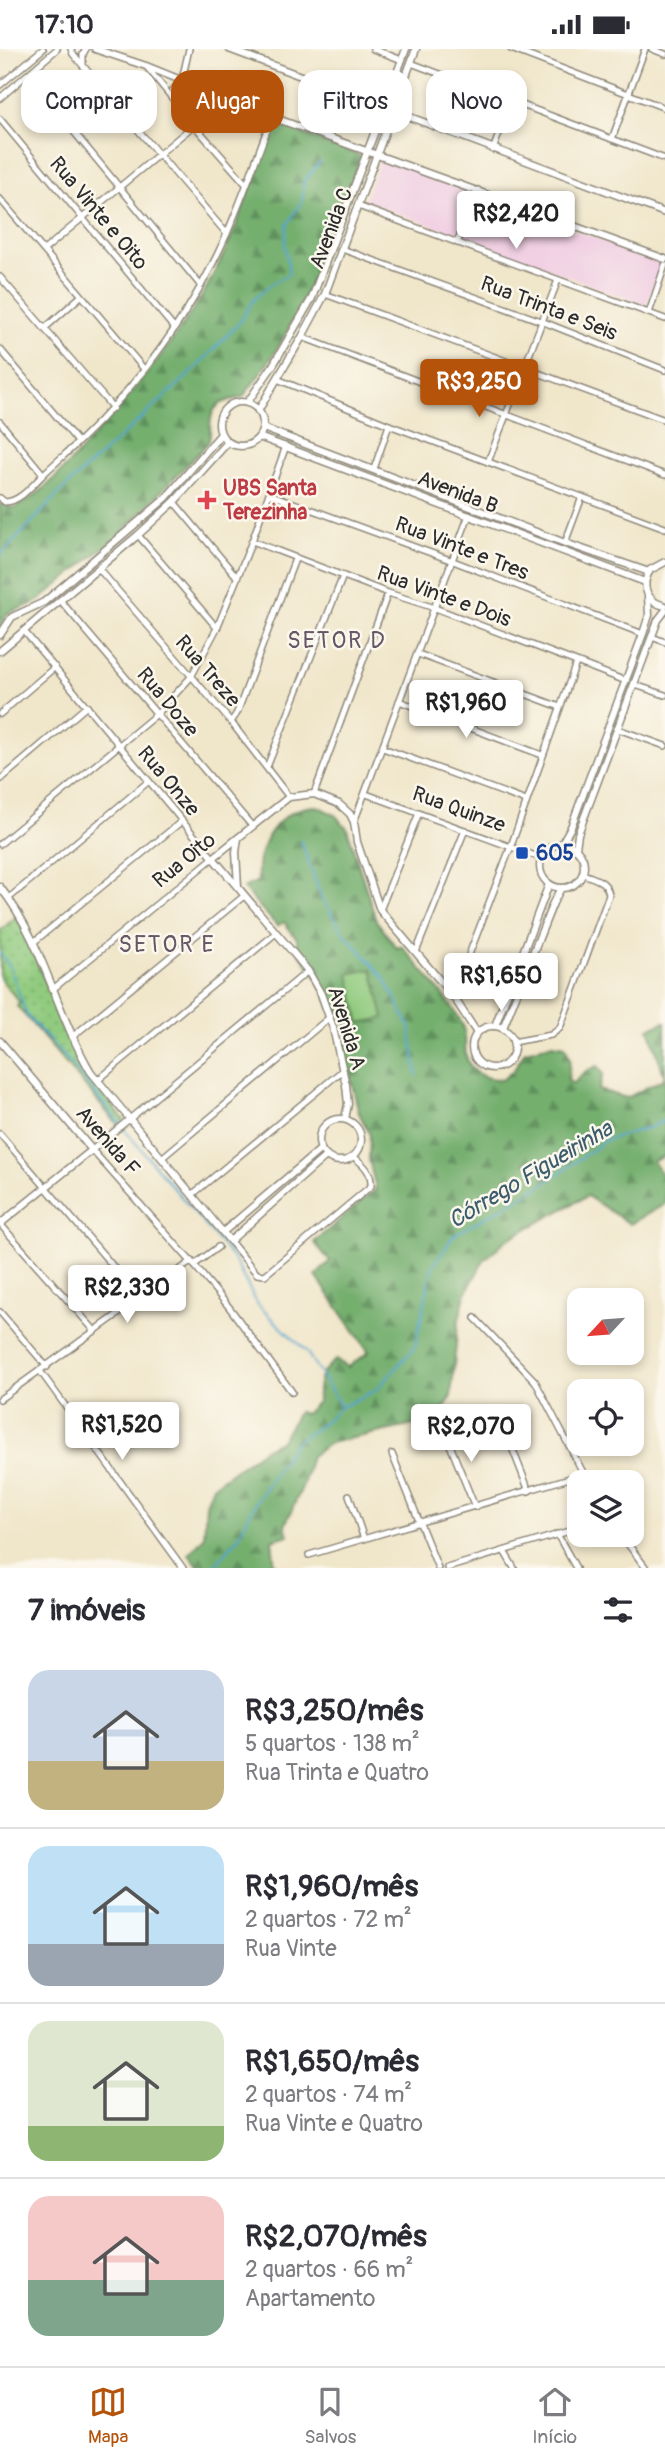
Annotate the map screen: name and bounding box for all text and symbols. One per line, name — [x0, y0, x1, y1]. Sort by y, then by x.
text: 17:10 — [35, 9, 94, 41]
chip: Comprar — [21, 70, 157, 133]
chip: Alugar — [171, 70, 284, 133]
chip: Filtros — [298, 70, 412, 133]
chip: Novo — [426, 70, 527, 133]
street label: Rua Vinte e Oito — [43, 151, 154, 276]
street label: Avenida C — [304, 184, 359, 273]
pin: R$2,420 — [451, 191, 581, 251]
text: R$2,420 — [473, 199, 559, 228]
street label: Rua Trinta e Seis — [477, 270, 622, 347]
pin: R$3,250 — [414, 359, 544, 419]
text: R$3,250 — [436, 367, 522, 396]
street label: Avenida B — [414, 465, 502, 520]
place label: UBS Santa Terezinha — [222, 475, 317, 526]
marker: UBS Santa Terezinha — [197, 490, 217, 510]
street label: Rua Vinte e Tres — [391, 511, 533, 587]
street label: Rua Vinte e Dois — [373, 560, 515, 633]
district label: SETOR D — [287, 626, 387, 655]
street label: Rua Treze — [169, 630, 247, 713]
street label: Rua Doze — [131, 662, 205, 743]
pin: R$1,960 — [401, 681, 531, 740]
text: R$1,960 — [425, 688, 507, 717]
street label: Rua Onze — [131, 741, 206, 822]
street label: Rua Quinze — [409, 780, 510, 839]
street label: Rua Oito — [147, 827, 222, 894]
place label: 605 — [536, 840, 574, 867]
marker: 605 — [514, 845, 530, 861]
district label: SETOR E — [118, 930, 216, 959]
pin: R$1,650 — [436, 953, 566, 1013]
text: R$1,650 — [460, 961, 542, 990]
street label: Avenida A — [321, 983, 372, 1073]
street label: Avenida F — [70, 1101, 146, 1182]
water label: Córrego Figueirinha — [443, 1113, 619, 1235]
pin: R$2,330 — [62, 1265, 192, 1325]
text: R$2,330 — [84, 1273, 170, 1302]
north arrow — [567, 1288, 644, 1365]
map controls — [567, 1288, 644, 1547]
button: locate — [567, 1379, 644, 1456]
pin: R$1,520 — [57, 1403, 187, 1462]
pin: R$2,070 — [406, 1405, 536, 1464]
text: R$1,520 — [81, 1410, 163, 1439]
text: R$2,070 — [427, 1412, 515, 1441]
button: layers — [567, 1470, 644, 1547]
icon: filters — [599, 1591, 637, 1629]
text: 7 imóveis — [28, 1592, 145, 1629]
text: R$3,250/mês — [245, 1692, 423, 1729]
icon: home — [84, 1698, 168, 1782]
text: 5 quartos · 138 m² — [245, 1729, 420, 1758]
text: Rua Trinta e Quatro — [245, 1758, 429, 1787]
text: R$1,960/mês — [245, 1868, 418, 1905]
icon: home — [84, 1874, 168, 1958]
text: 2 quartos · 72 m² — [245, 1905, 412, 1934]
text: Rua Vinte — [245, 1934, 337, 1963]
text: R$1,650/mês — [245, 2043, 419, 2080]
icon: home — [84, 2049, 168, 2133]
text: 2 quartos · 74 m² — [245, 2080, 412, 2109]
text: Rua Vinte e Quatro — [245, 2109, 423, 2138]
text: R$2,070/mês — [245, 2218, 427, 2255]
icon: home — [84, 2224, 168, 2308]
text: 2 quartos · 66 m² — [245, 2255, 413, 2284]
text: Apartamento — [245, 2284, 375, 2313]
tab: Mapa — [88, 2383, 128, 2449]
tab: Salvos — [304, 2383, 356, 2449]
tab: Início — [532, 2383, 577, 2449]

